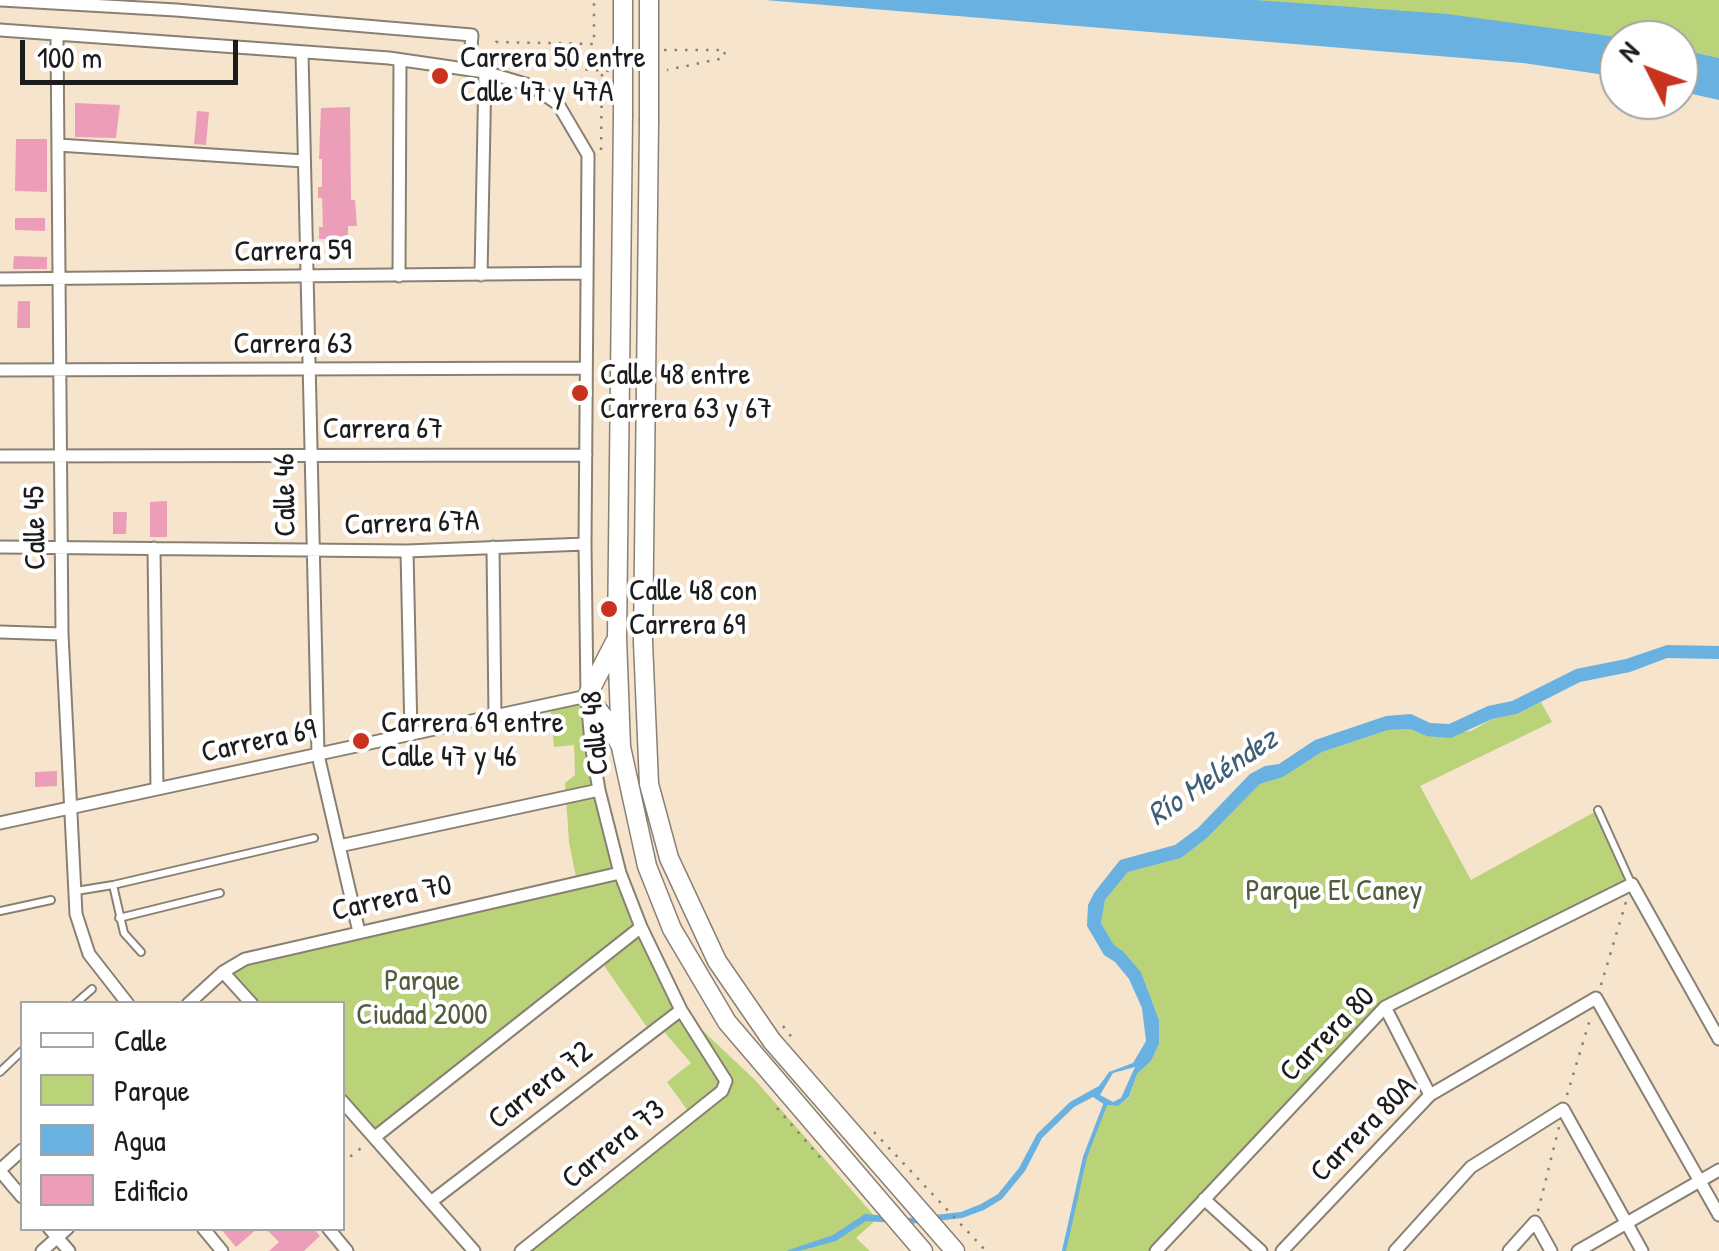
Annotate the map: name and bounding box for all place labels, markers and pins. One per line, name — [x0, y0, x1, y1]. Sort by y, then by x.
place label: Carrera 50 entre Calle 47 y 47A — [460, 41, 646, 112]
marker: Carrera 50 entre Calle 47 y 47A — [429, 65, 451, 87]
place label: Calle 48 entre Carrera 63 y 67 — [600, 358, 772, 428]
marker: Calle 48 entre Carrera 63 y 67 — [569, 382, 591, 404]
place label: Calle 48 con Carrera 69 — [629, 574, 757, 644]
marker: Calle 48 con Carrera 69 — [598, 598, 620, 620]
place label: Carrera 69 entre Calle 47 y 46 — [381, 706, 564, 776]
marker: Carrera 69 entre Calle 47 y 46 — [350, 730, 372, 752]

